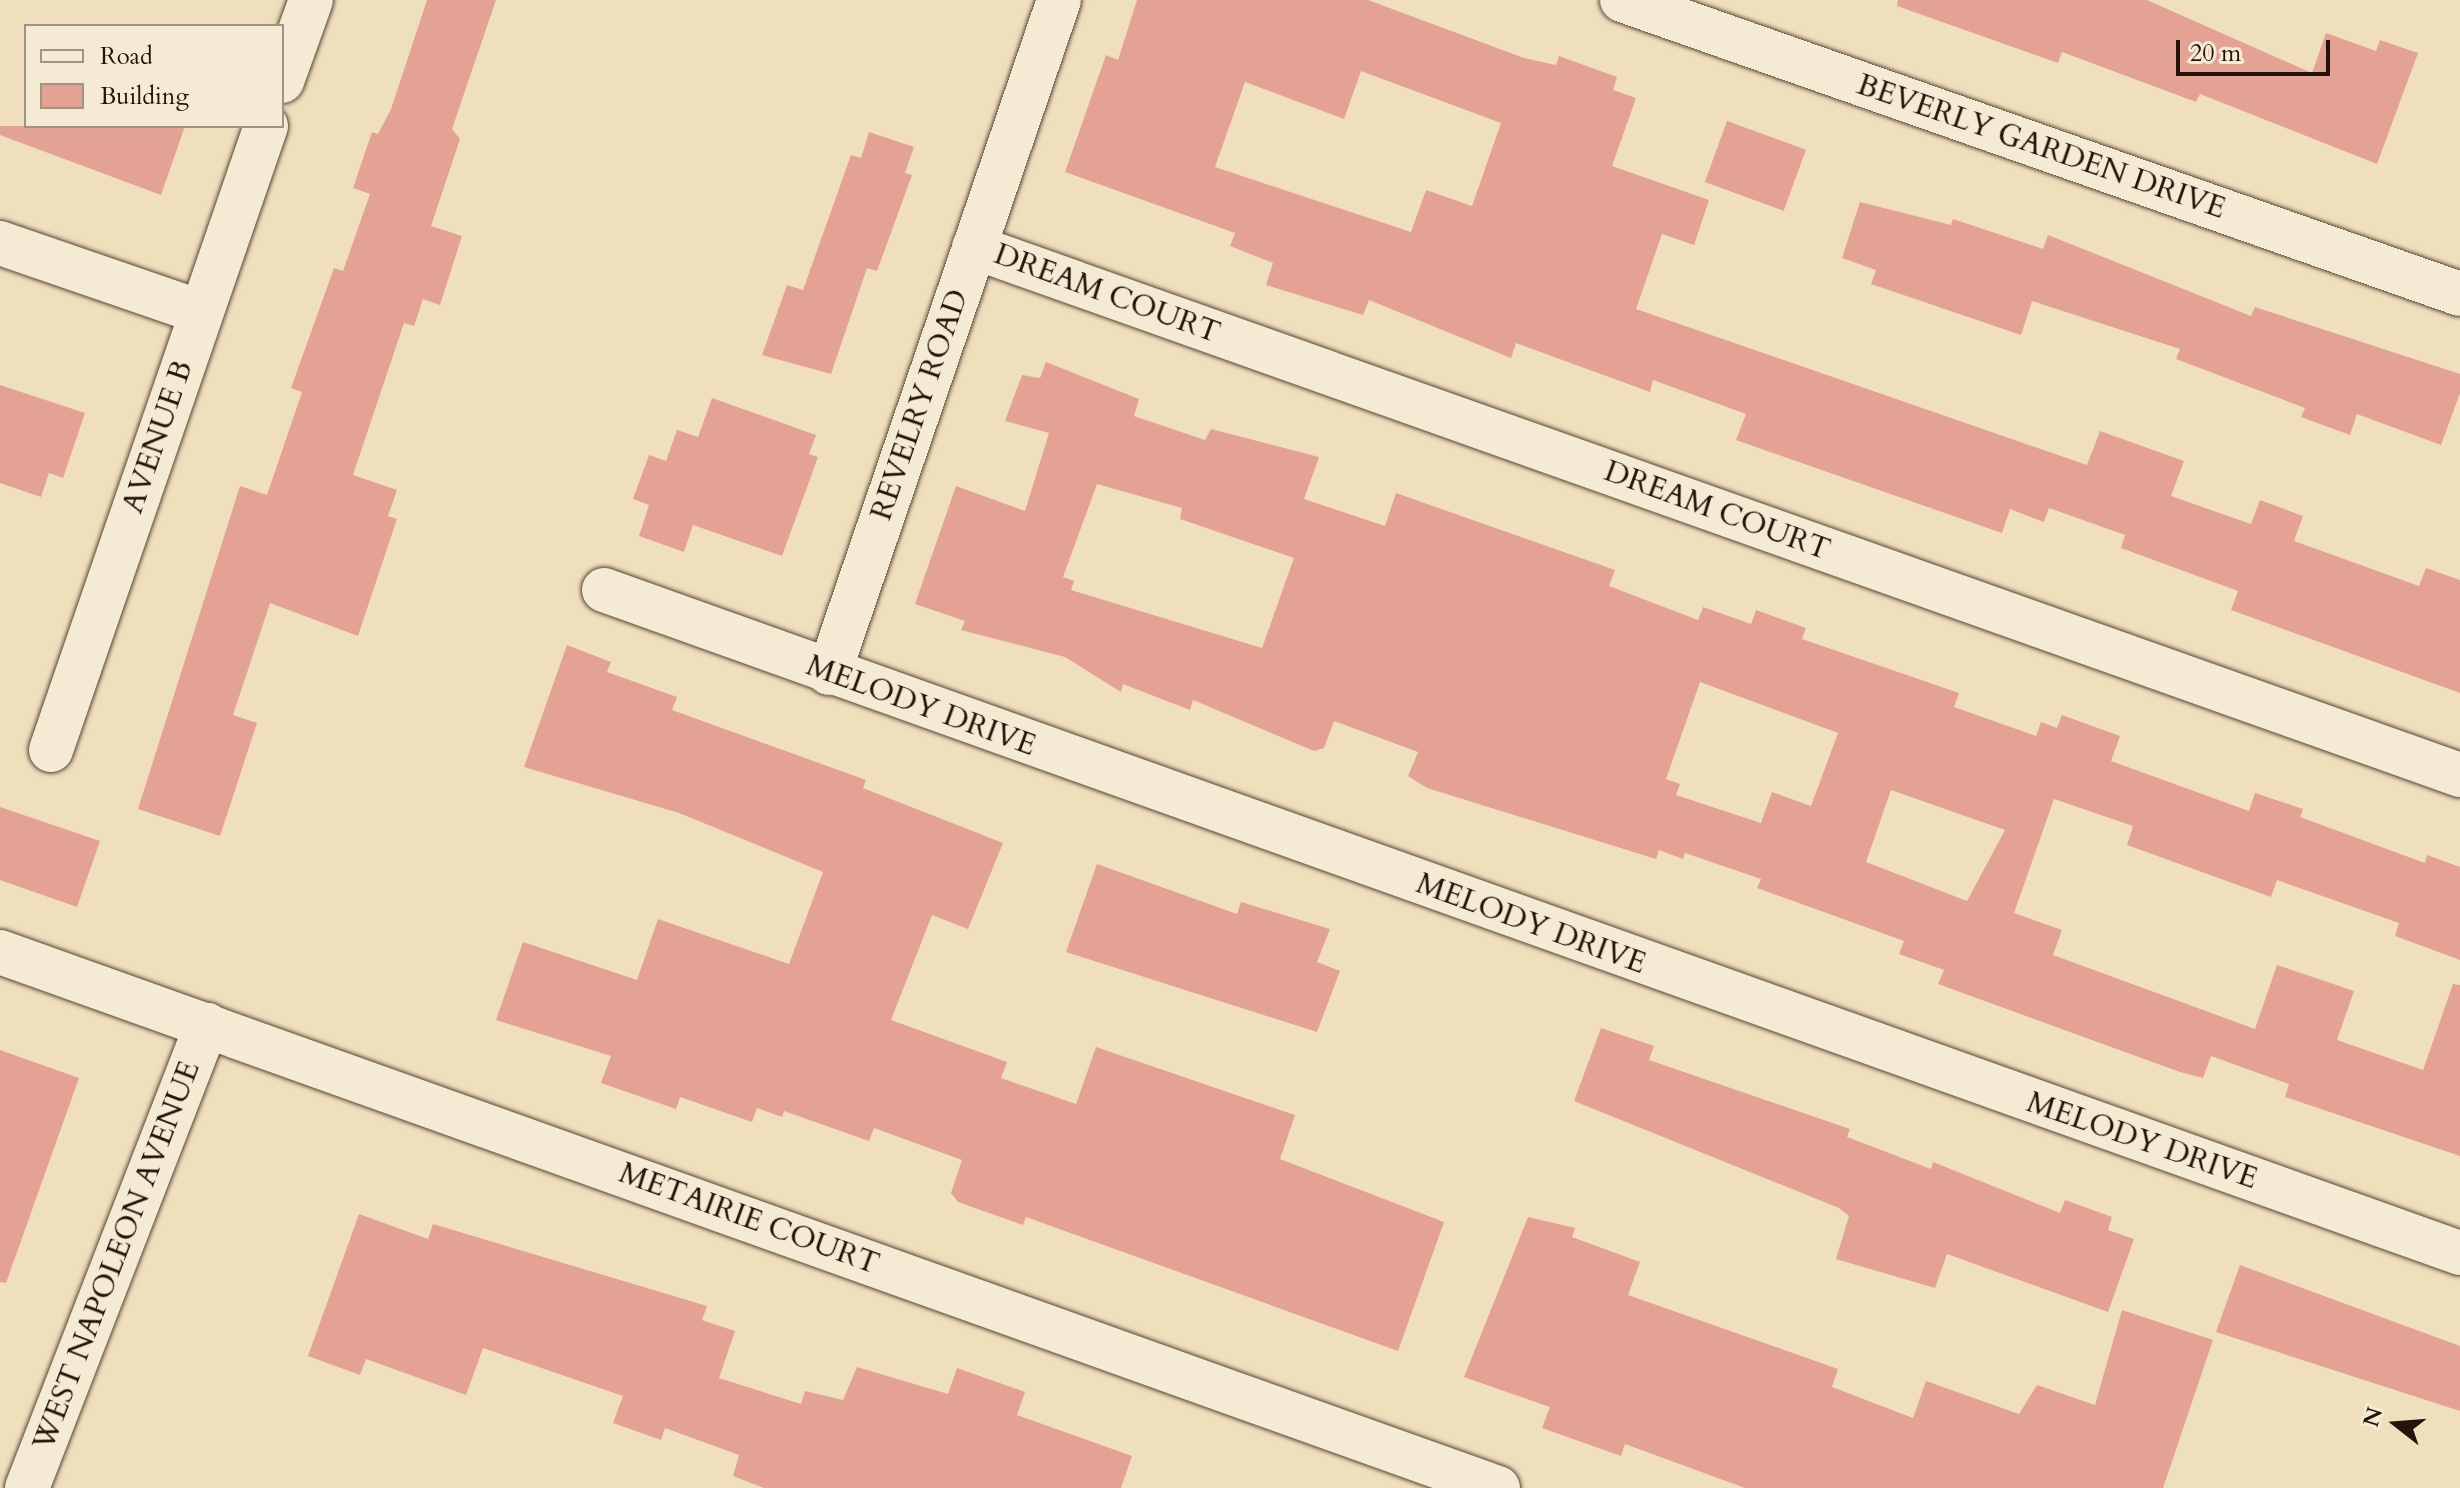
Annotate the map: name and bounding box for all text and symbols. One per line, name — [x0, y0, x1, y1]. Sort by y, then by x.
legend — [24, 24, 284, 128]
scale bar — [2180, 24, 2334, 74]
text: 20 m — [2190, 37, 2241, 70]
text: Road — [100, 40, 153, 73]
street label: BEVERLY GARDEN DRIVE — [1852, 67, 2230, 227]
text: Building — [100, 80, 189, 113]
street label: DREAM COURT — [989, 236, 1225, 352]
street label: REVELRY ROAD — [864, 285, 976, 525]
street label: AVENUE B — [115, 356, 201, 518]
street label: DREAM COURT — [1599, 453, 1835, 569]
street label: MELODY DRIVE — [801, 648, 1041, 764]
street label: MELODY DRIVE — [1411, 866, 1651, 982]
street label: WEST NAPOLEON AVENUE — [26, 1056, 208, 1456]
street label: MELODY DRIVE — [2022, 1085, 2262, 1197]
street label: METAIRIE COURT — [614, 1155, 884, 1283]
north arrow — [2356, 1384, 2436, 1464]
text: N — [2356, 1403, 2390, 1430]

